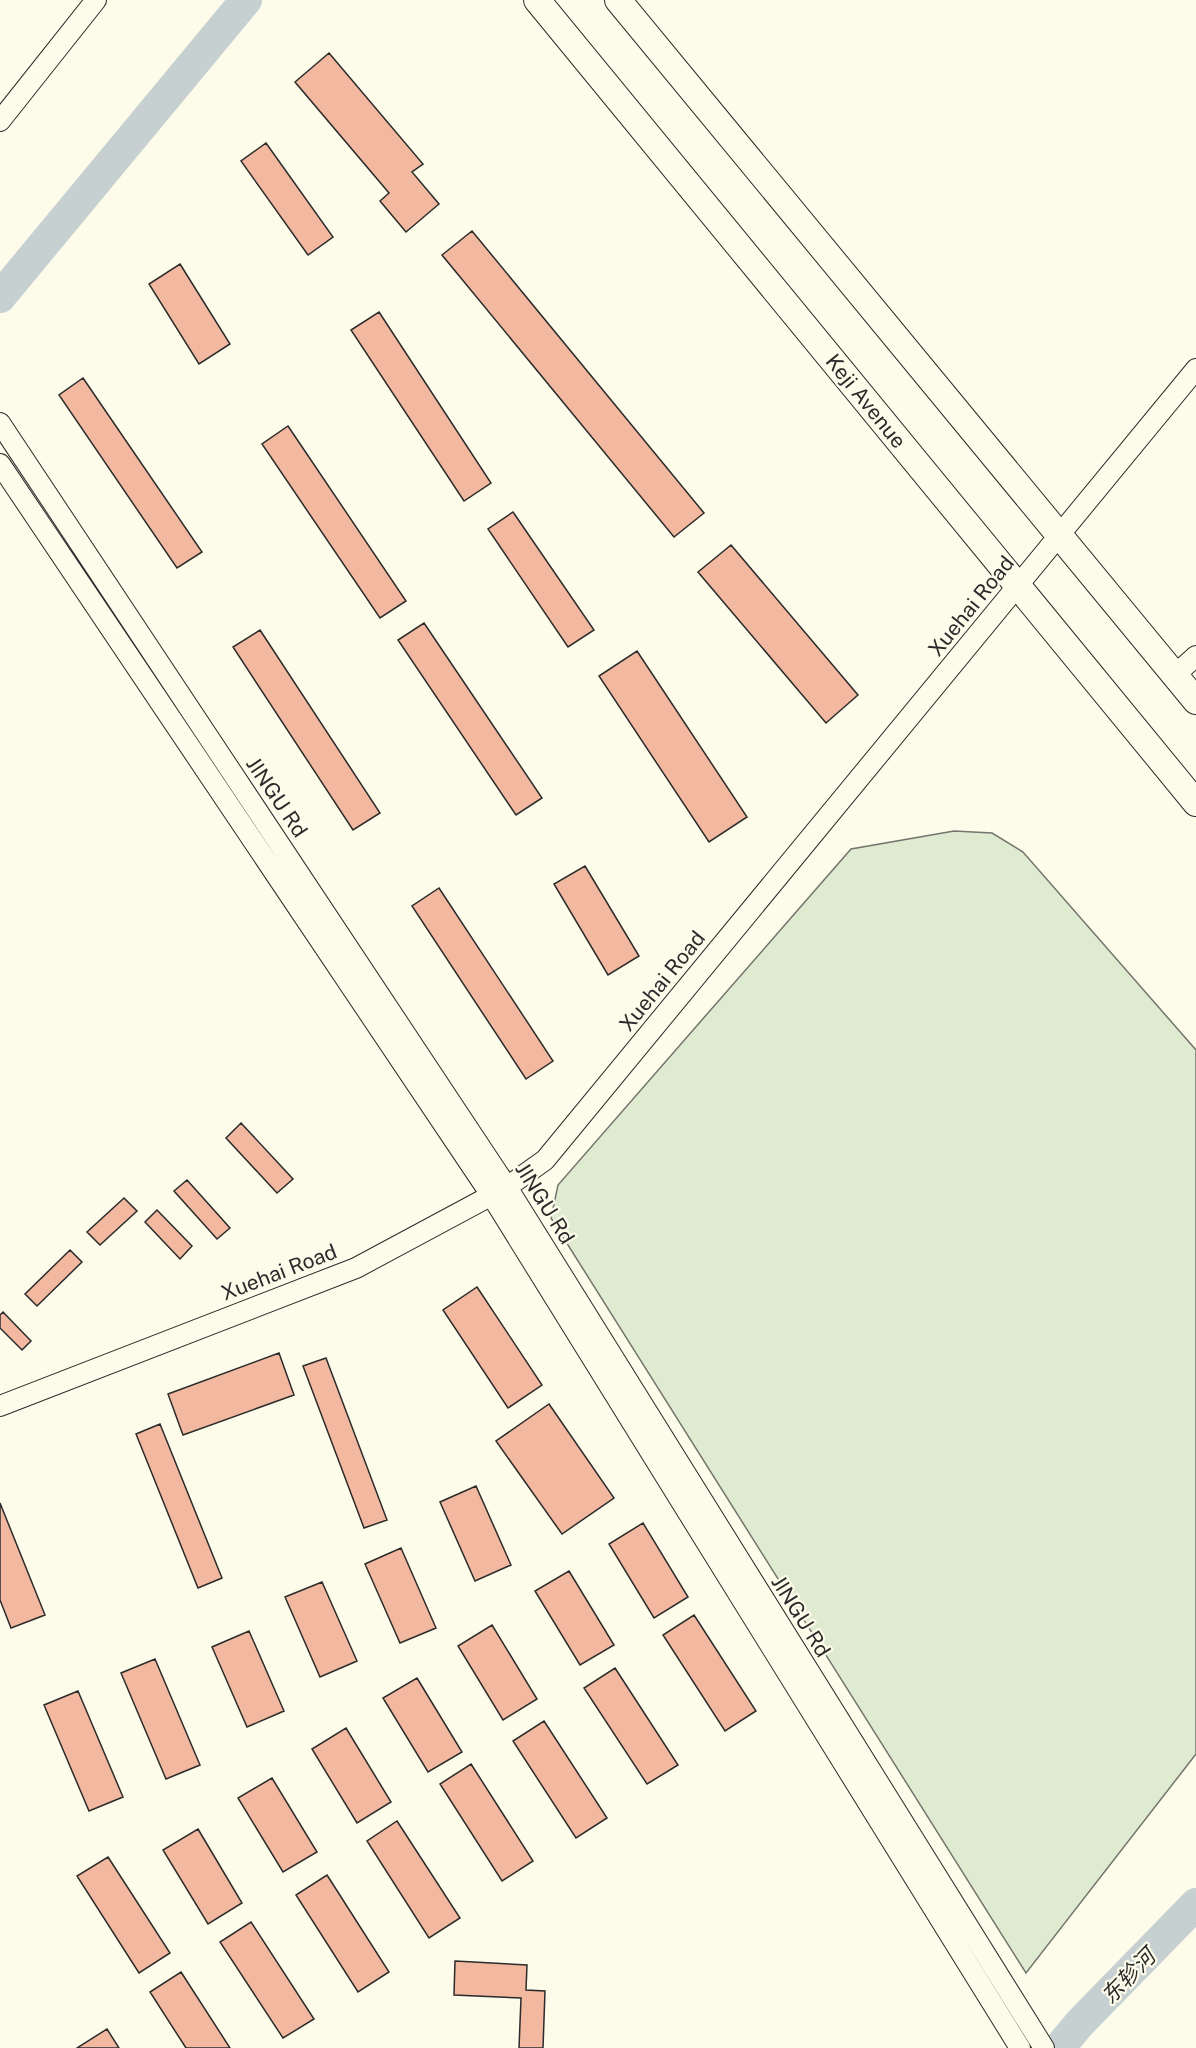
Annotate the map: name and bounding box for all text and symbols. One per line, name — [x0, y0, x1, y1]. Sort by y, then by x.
street label: Keji Avenue — [821, 349, 911, 453]
street label: Xuehai Road — [923, 551, 1019, 661]
street label: JINGU Rd — [241, 752, 313, 842]
street label: Xuehai Road — [614, 926, 710, 1036]
street label: JINGU Rd — [510, 1158, 580, 1248]
street label: Xuehai Road — [218, 1239, 340, 1305]
street label: JINGU Rd — [766, 1571, 836, 1661]
water label: 东轸河 — [1096, 1940, 1163, 2009]

